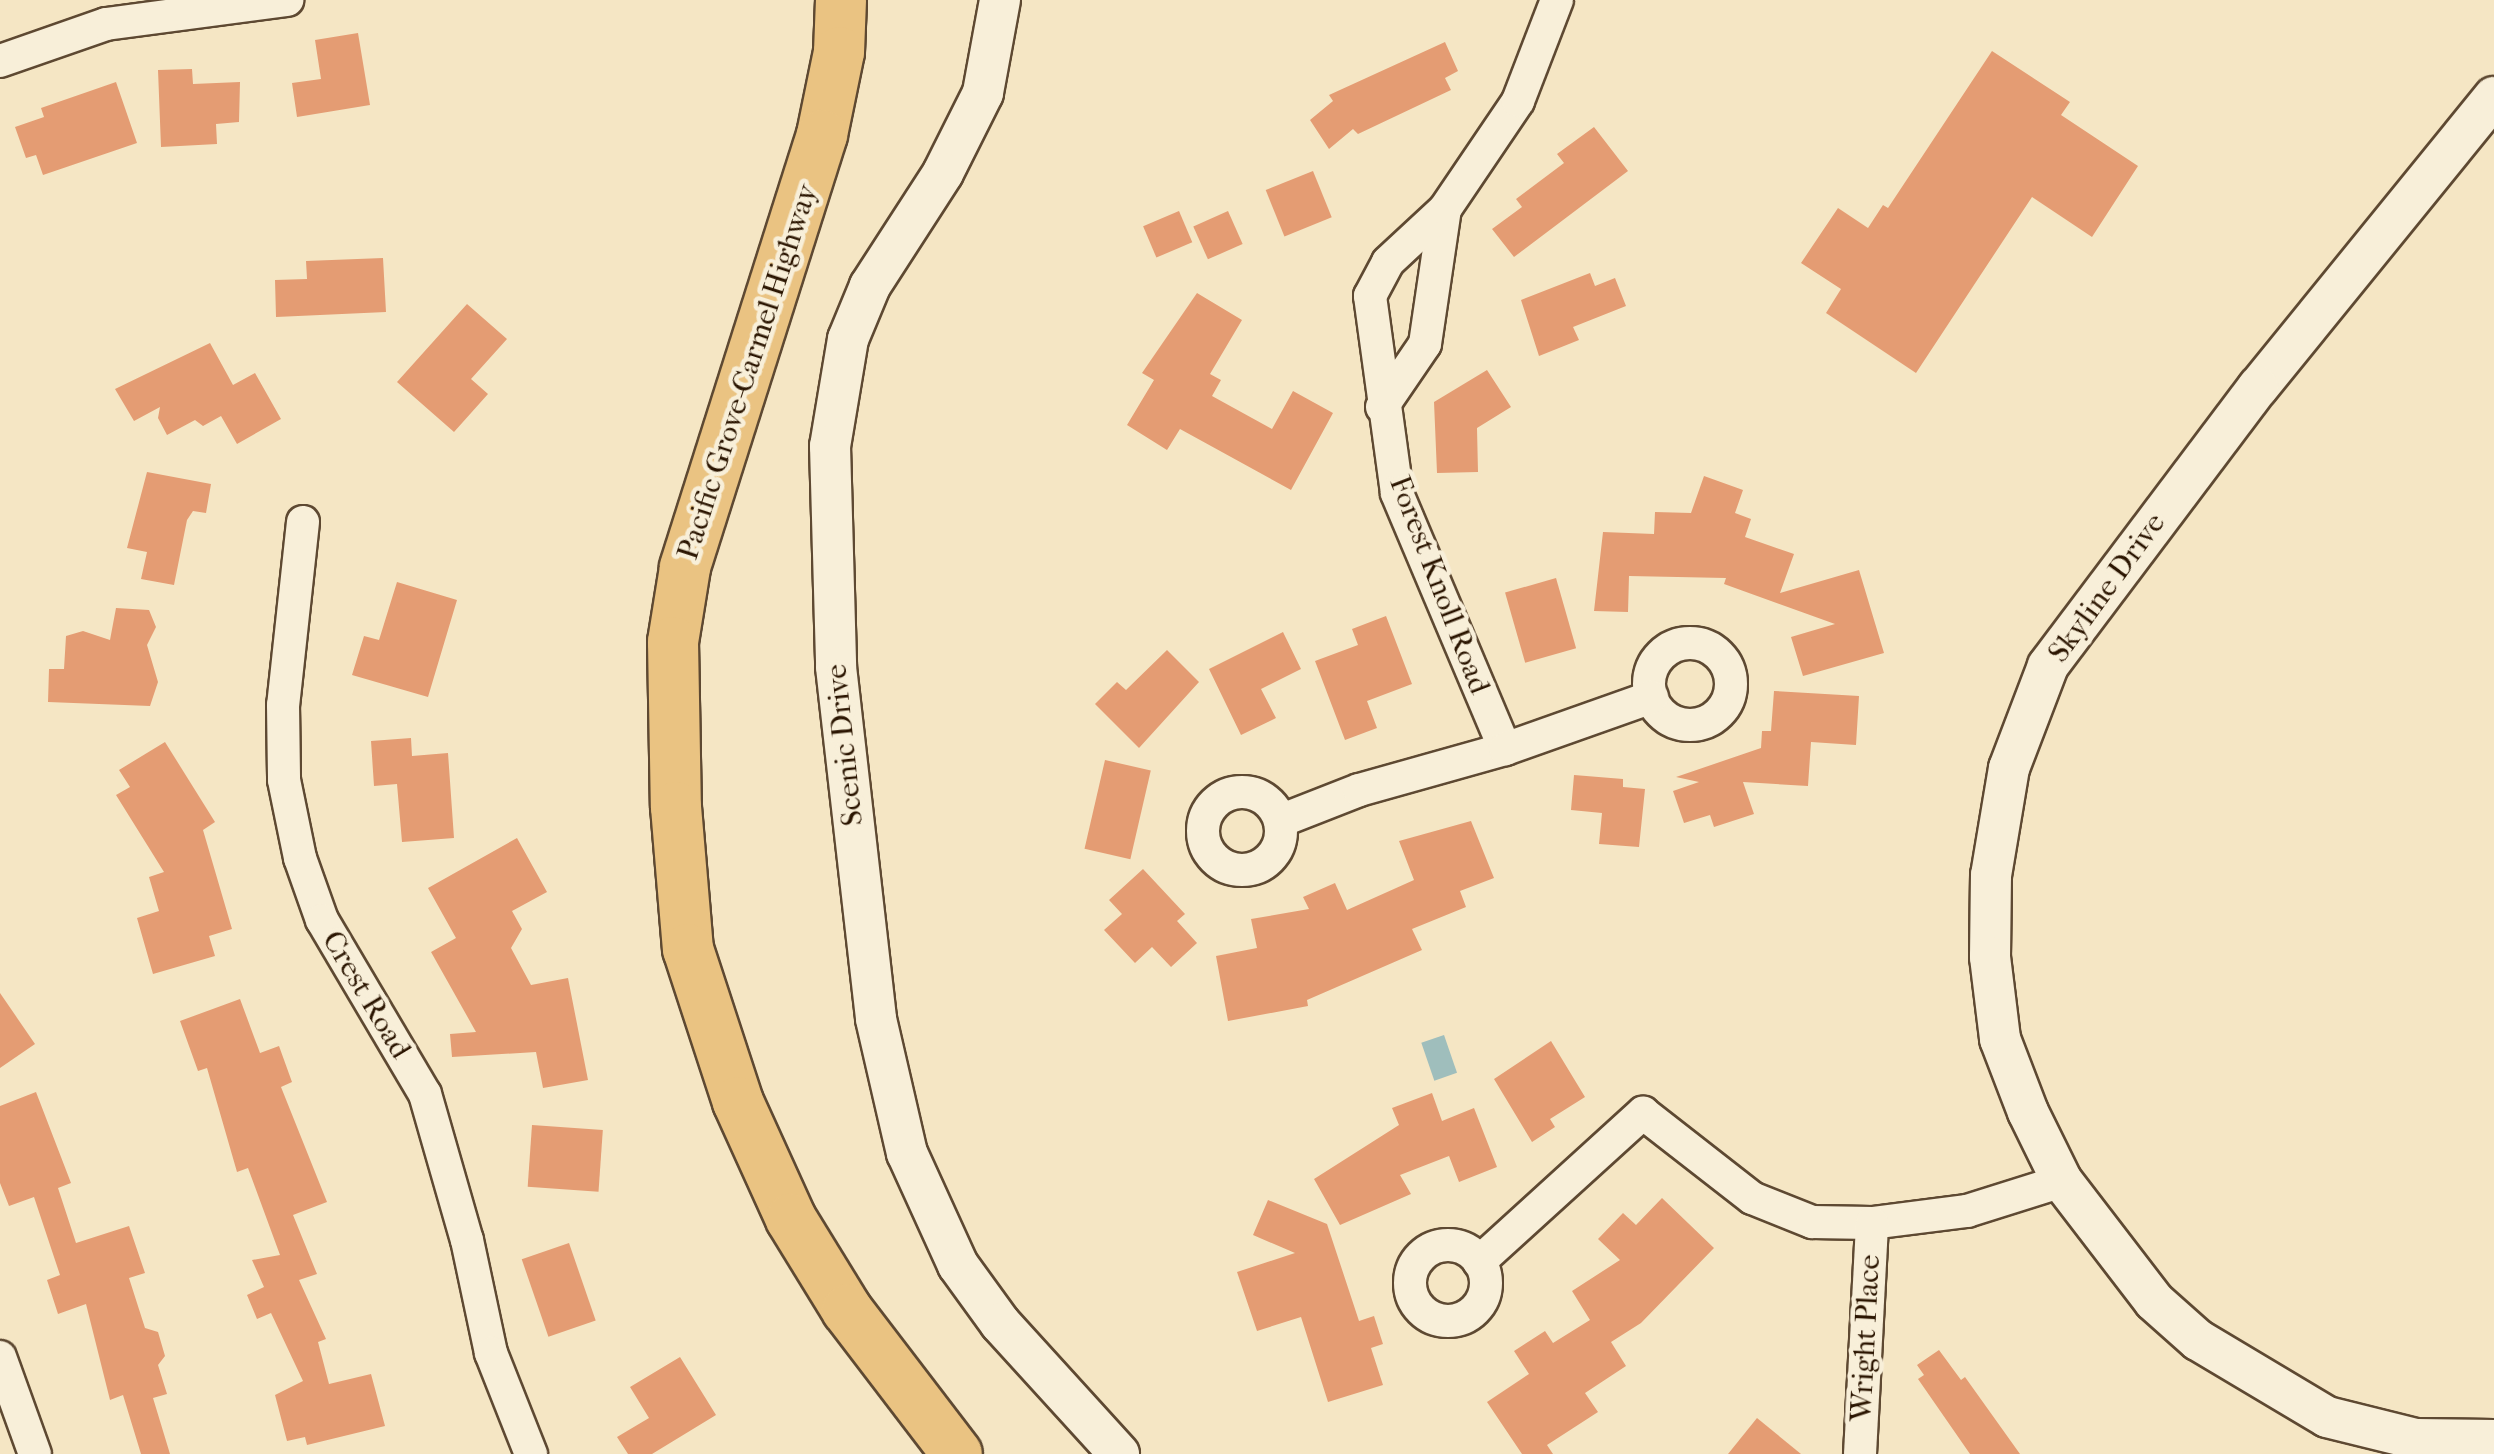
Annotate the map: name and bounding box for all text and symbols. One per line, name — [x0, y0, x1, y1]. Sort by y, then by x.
street label: Pacific Grove-Carmel Highway — [670, 180, 826, 564]
street label: Forest Knoll Road — [1381, 471, 1497, 699]
street label: Skyline Drive — [2041, 506, 2173, 670]
street label: Scenic Drive — [819, 662, 871, 828]
street label: Crest Road — [314, 925, 418, 1065]
street label: Wright Place — [1844, 1254, 1888, 1422]

